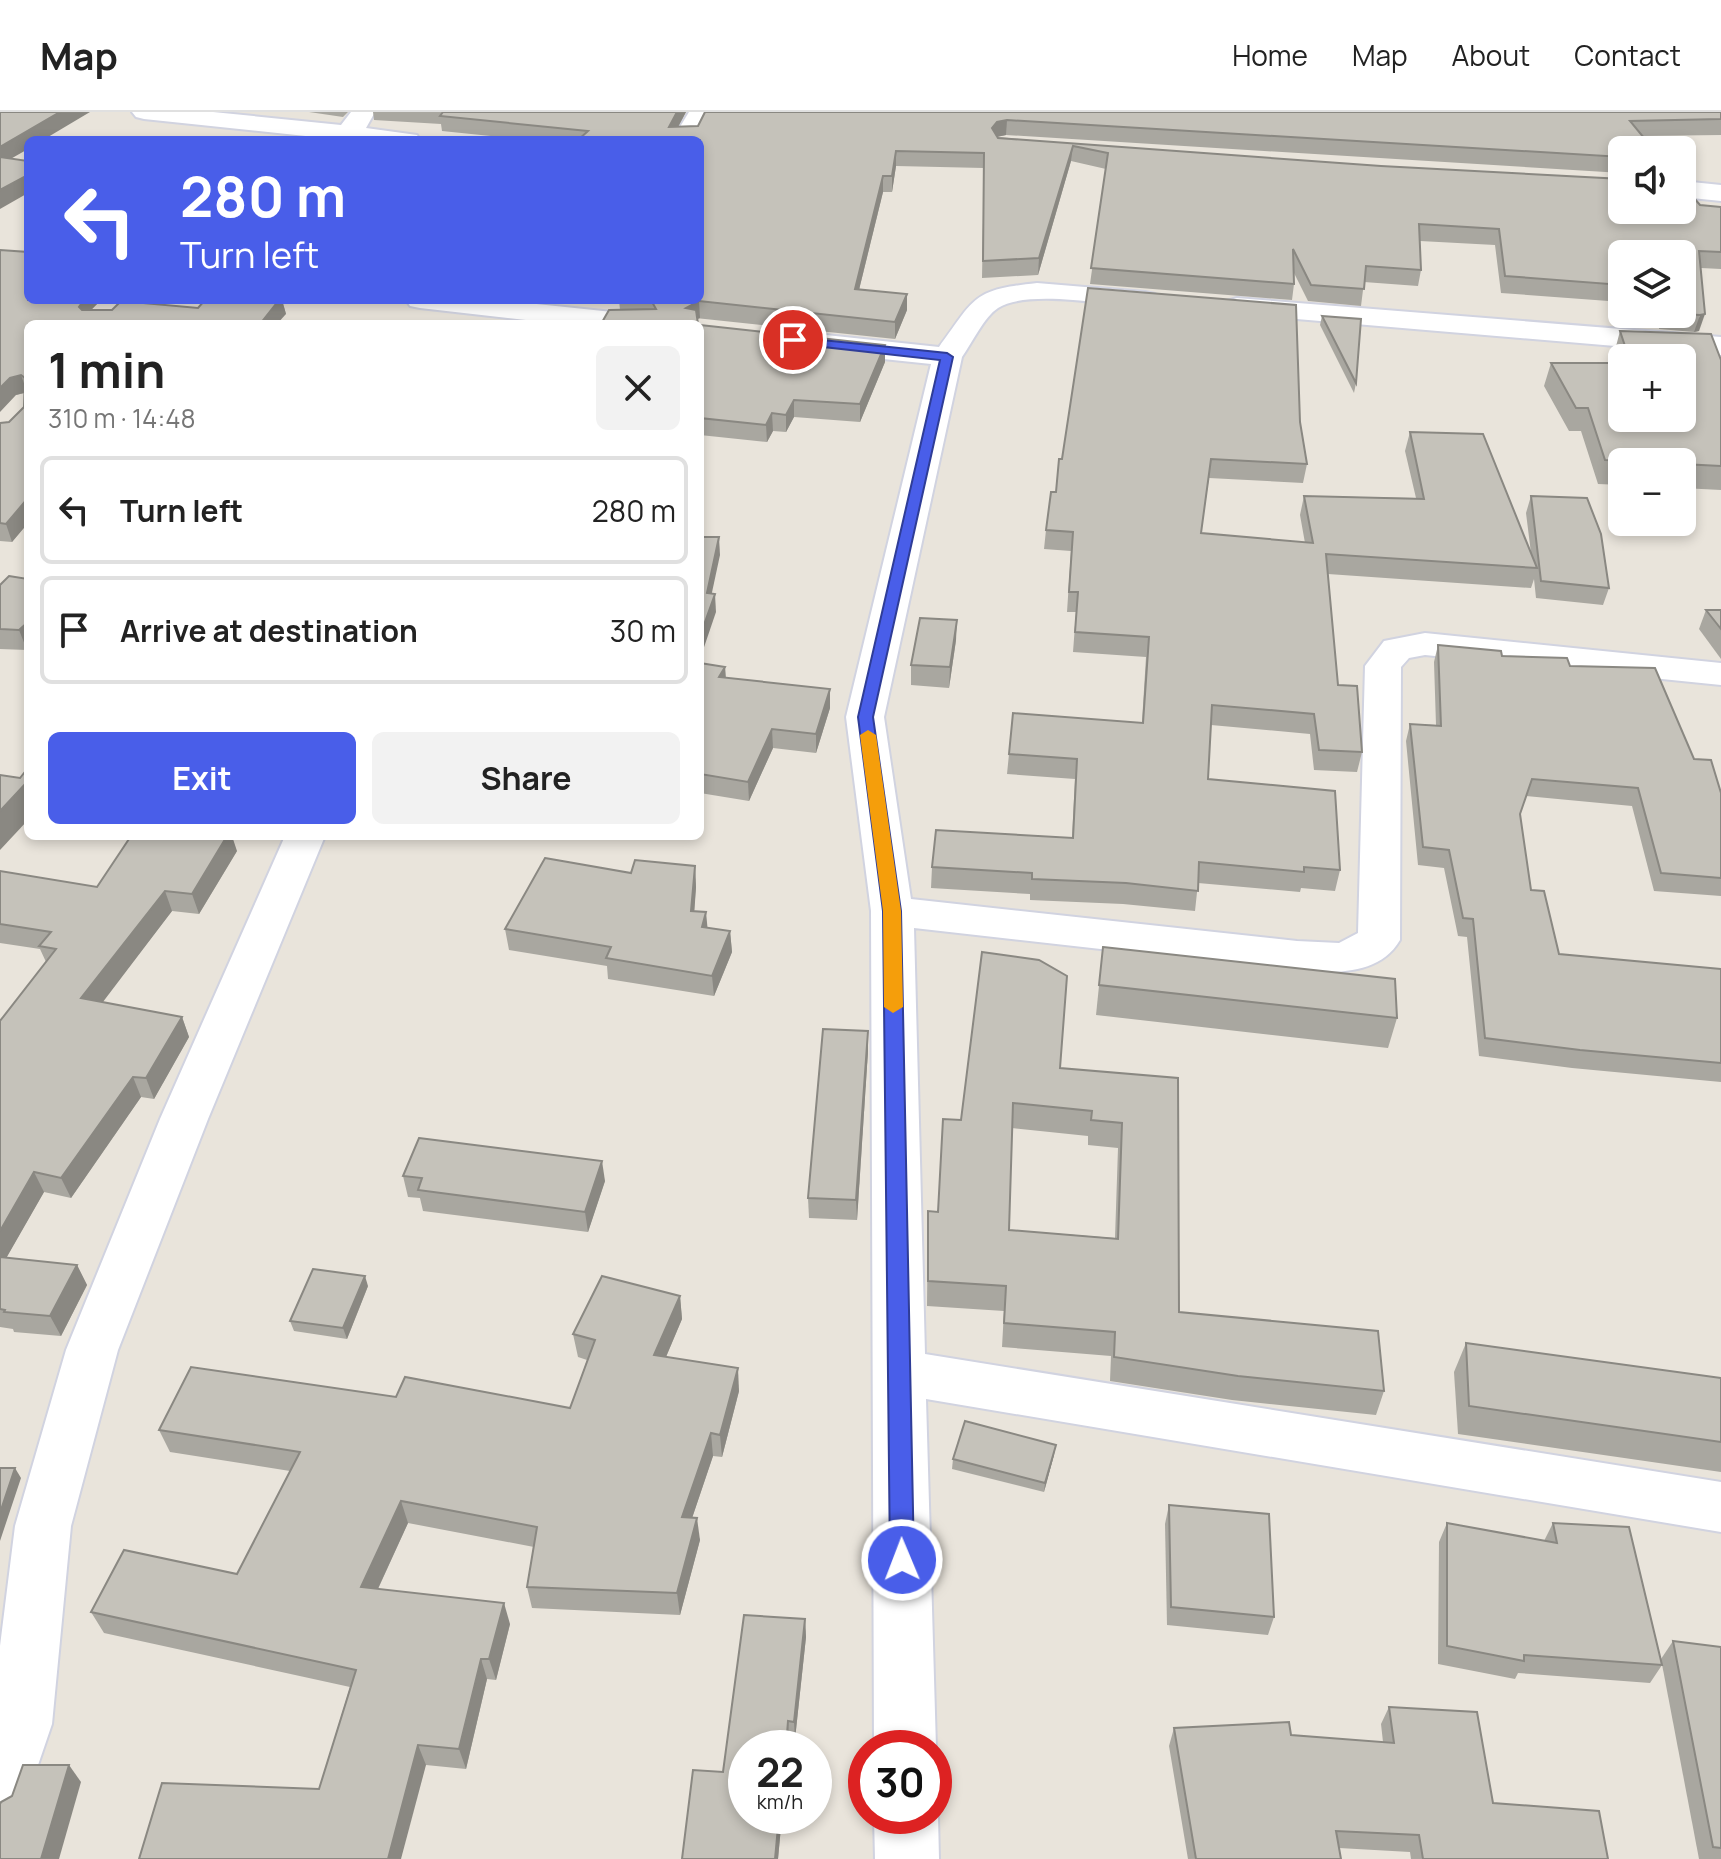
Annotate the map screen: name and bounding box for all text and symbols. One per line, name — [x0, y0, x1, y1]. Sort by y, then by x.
text: Map — [40, 29, 118, 81]
text: Home — [1232, 36, 1308, 74]
text: Map — [1352, 36, 1408, 74]
text: About — [1452, 36, 1530, 74]
text: Contact — [1574, 36, 1681, 74]
map controls — [1608, 136, 1696, 536]
button: sound — [1608, 136, 1696, 224]
text: 280 m — [180, 157, 346, 234]
icon: left — [48, 168, 152, 272]
text: Turn left — [180, 230, 319, 279]
button: layers — [1608, 240, 1696, 328]
pin — [759, 306, 827, 374]
icon: arrive — [771, 318, 815, 362]
text: 1 min — [48, 337, 165, 402]
button: + — [1608, 344, 1696, 432]
button: close — [596, 346, 680, 430]
text: 310 m · 14:48 — [48, 400, 196, 436]
button: − — [1608, 448, 1696, 536]
icon: left — [52, 488, 96, 532]
text: Turn left — [120, 490, 243, 531]
text: 280 m — [592, 490, 676, 531]
icon: arrive — [52, 608, 96, 652]
text: Arrive at destination — [120, 610, 418, 651]
text: 30 m — [610, 610, 676, 651]
button: Exit — [48, 732, 356, 824]
button: Share — [372, 732, 680, 824]
position arrow — [860, 1518, 944, 1602]
speed limit sign: 30 — [848, 1730, 952, 1834]
text: 22 — [756, 1744, 804, 1799]
text: km/h — [757, 1788, 803, 1815]

